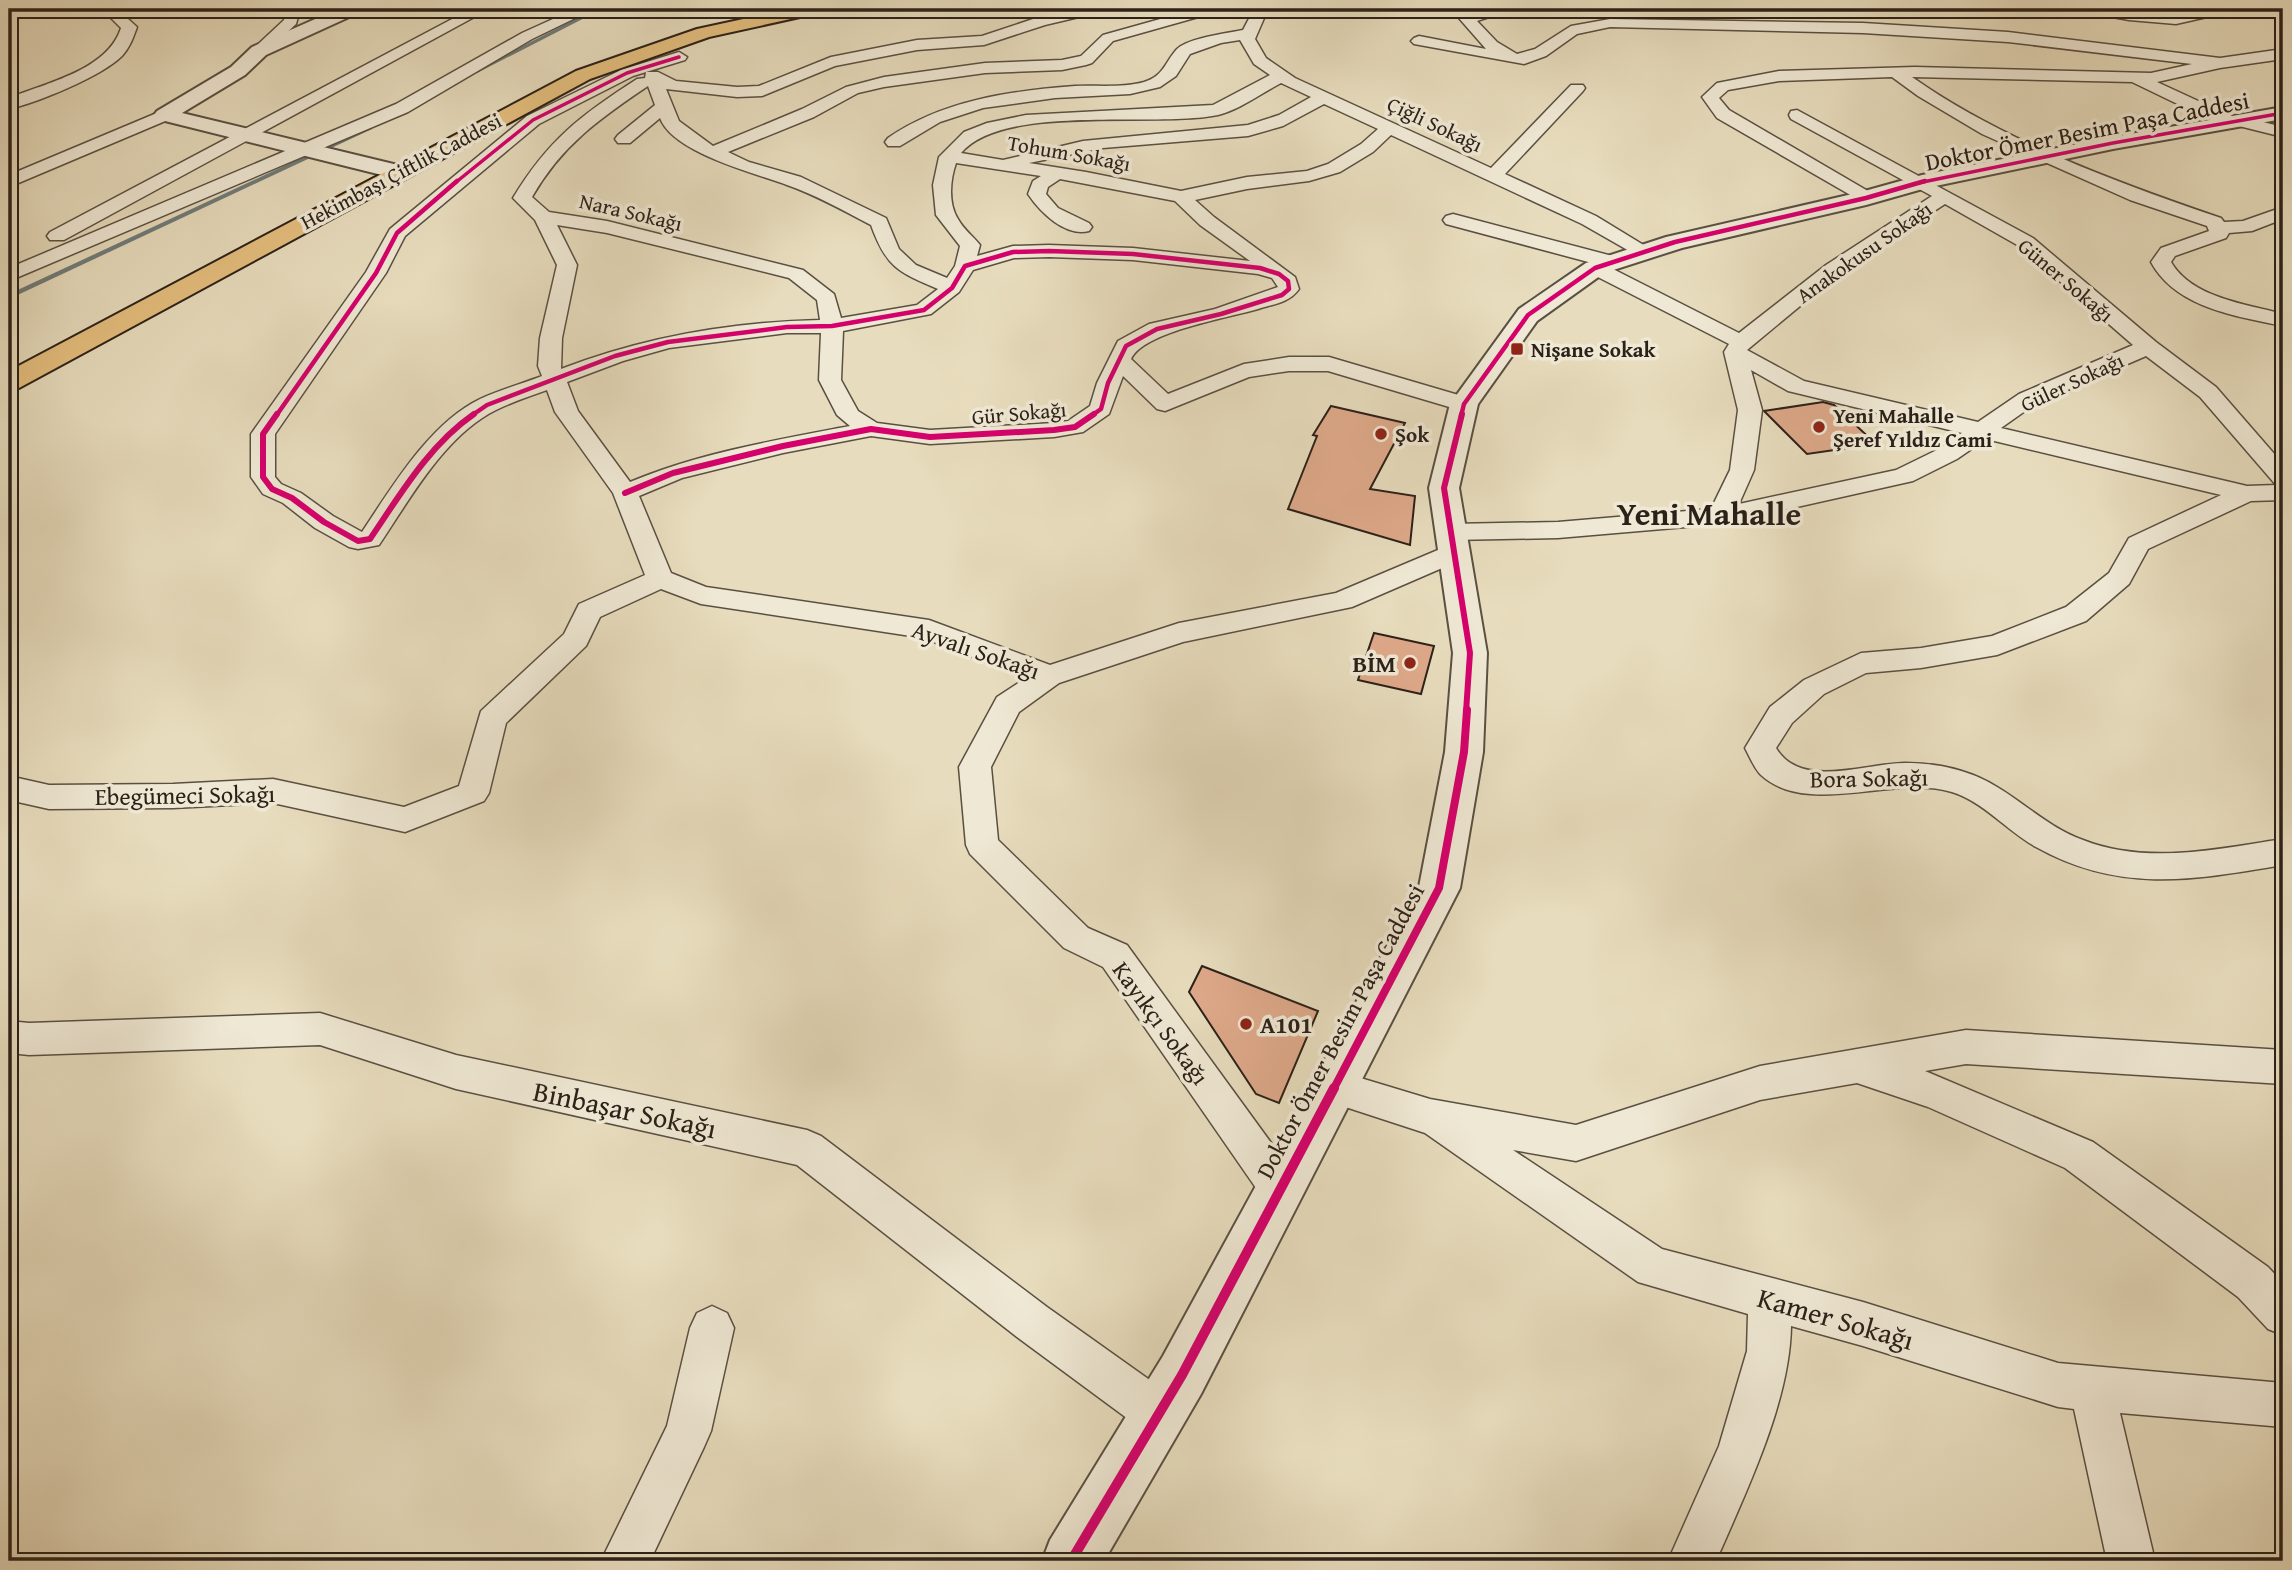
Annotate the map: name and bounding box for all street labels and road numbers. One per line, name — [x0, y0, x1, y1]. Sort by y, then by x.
street label: Doktor Ömer Besim Paşa Caddesi — [1922, 82, 2252, 180]
street label: Çiğli Sokağı — [1382, 88, 1488, 160]
street label: Hekimbaşı Çiftlik Caddesi — [295, 105, 507, 237]
street label: Tohum Sokağı — [1005, 127, 1133, 179]
street label: Nara Sokağı — [577, 185, 686, 239]
street label: Anakokusu Sokağı — [1790, 193, 1938, 310]
street label: Güner Sokağı — [2011, 231, 2121, 329]
street label: Güler Sokağı — [2015, 345, 2129, 419]
street label: Gür Sokağı — [970, 393, 1068, 433]
street label: Ayvalı Sokağı — [907, 612, 1045, 688]
street label: Bora Sokağı — [1810, 759, 1929, 797]
street label: Ebegümeci Sokağı — [94, 776, 276, 814]
street label: Doktor Ömer Besim Paşa Caddesi — [1247, 877, 1433, 1185]
street label: Kayıkçı Sokağı — [1104, 954, 1218, 1092]
street label: Binbaşar Sokağı — [530, 1070, 721, 1148]
street label: Kamer Sokağı — [1753, 1276, 1919, 1360]

